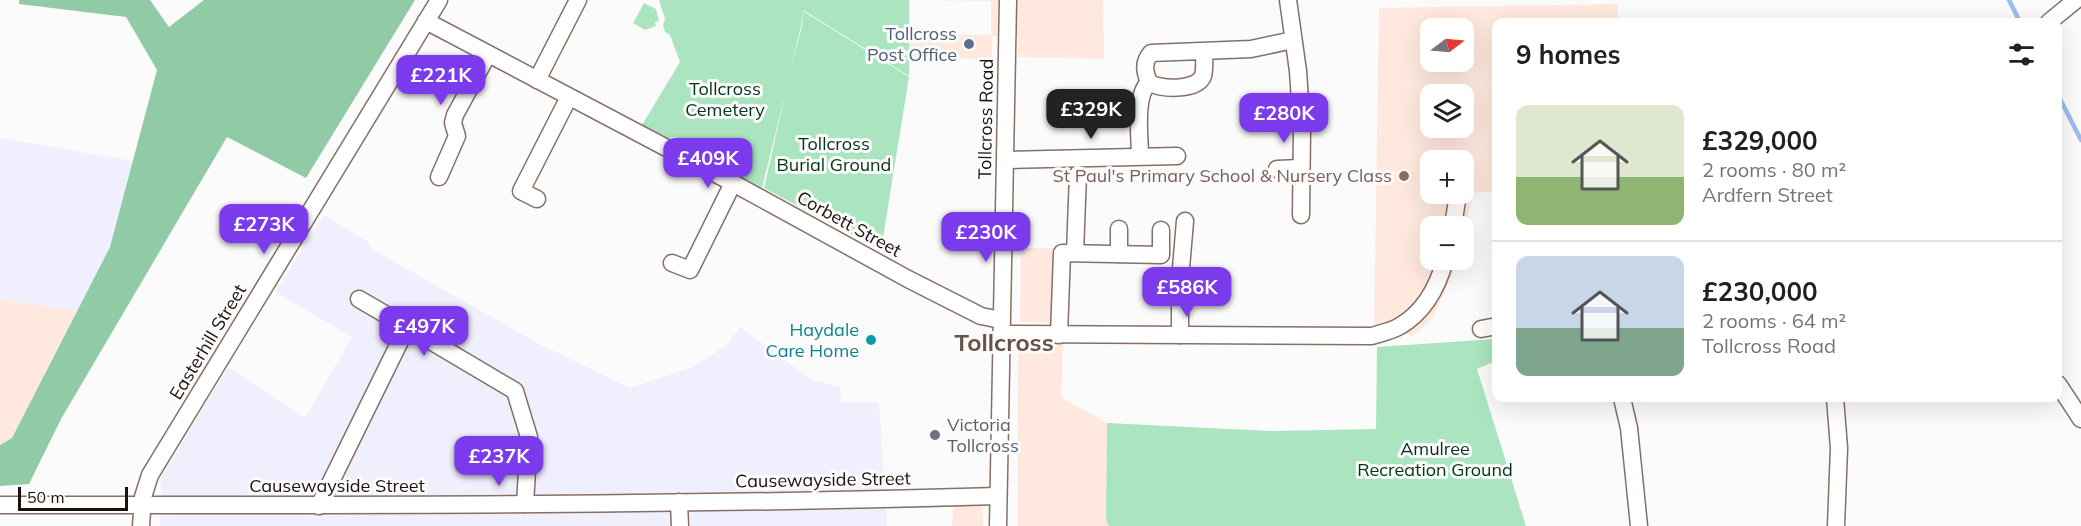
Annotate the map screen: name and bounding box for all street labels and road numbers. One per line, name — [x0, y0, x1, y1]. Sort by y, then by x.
street label: Tollcross Road — [973, 58, 998, 180]
street label: Corbett Street — [793, 185, 906, 262]
street label: Easterhill Street — [164, 280, 251, 404]
street label: Causewayside Street — [735, 466, 911, 493]
street label: Causewayside Street — [249, 474, 425, 497]

